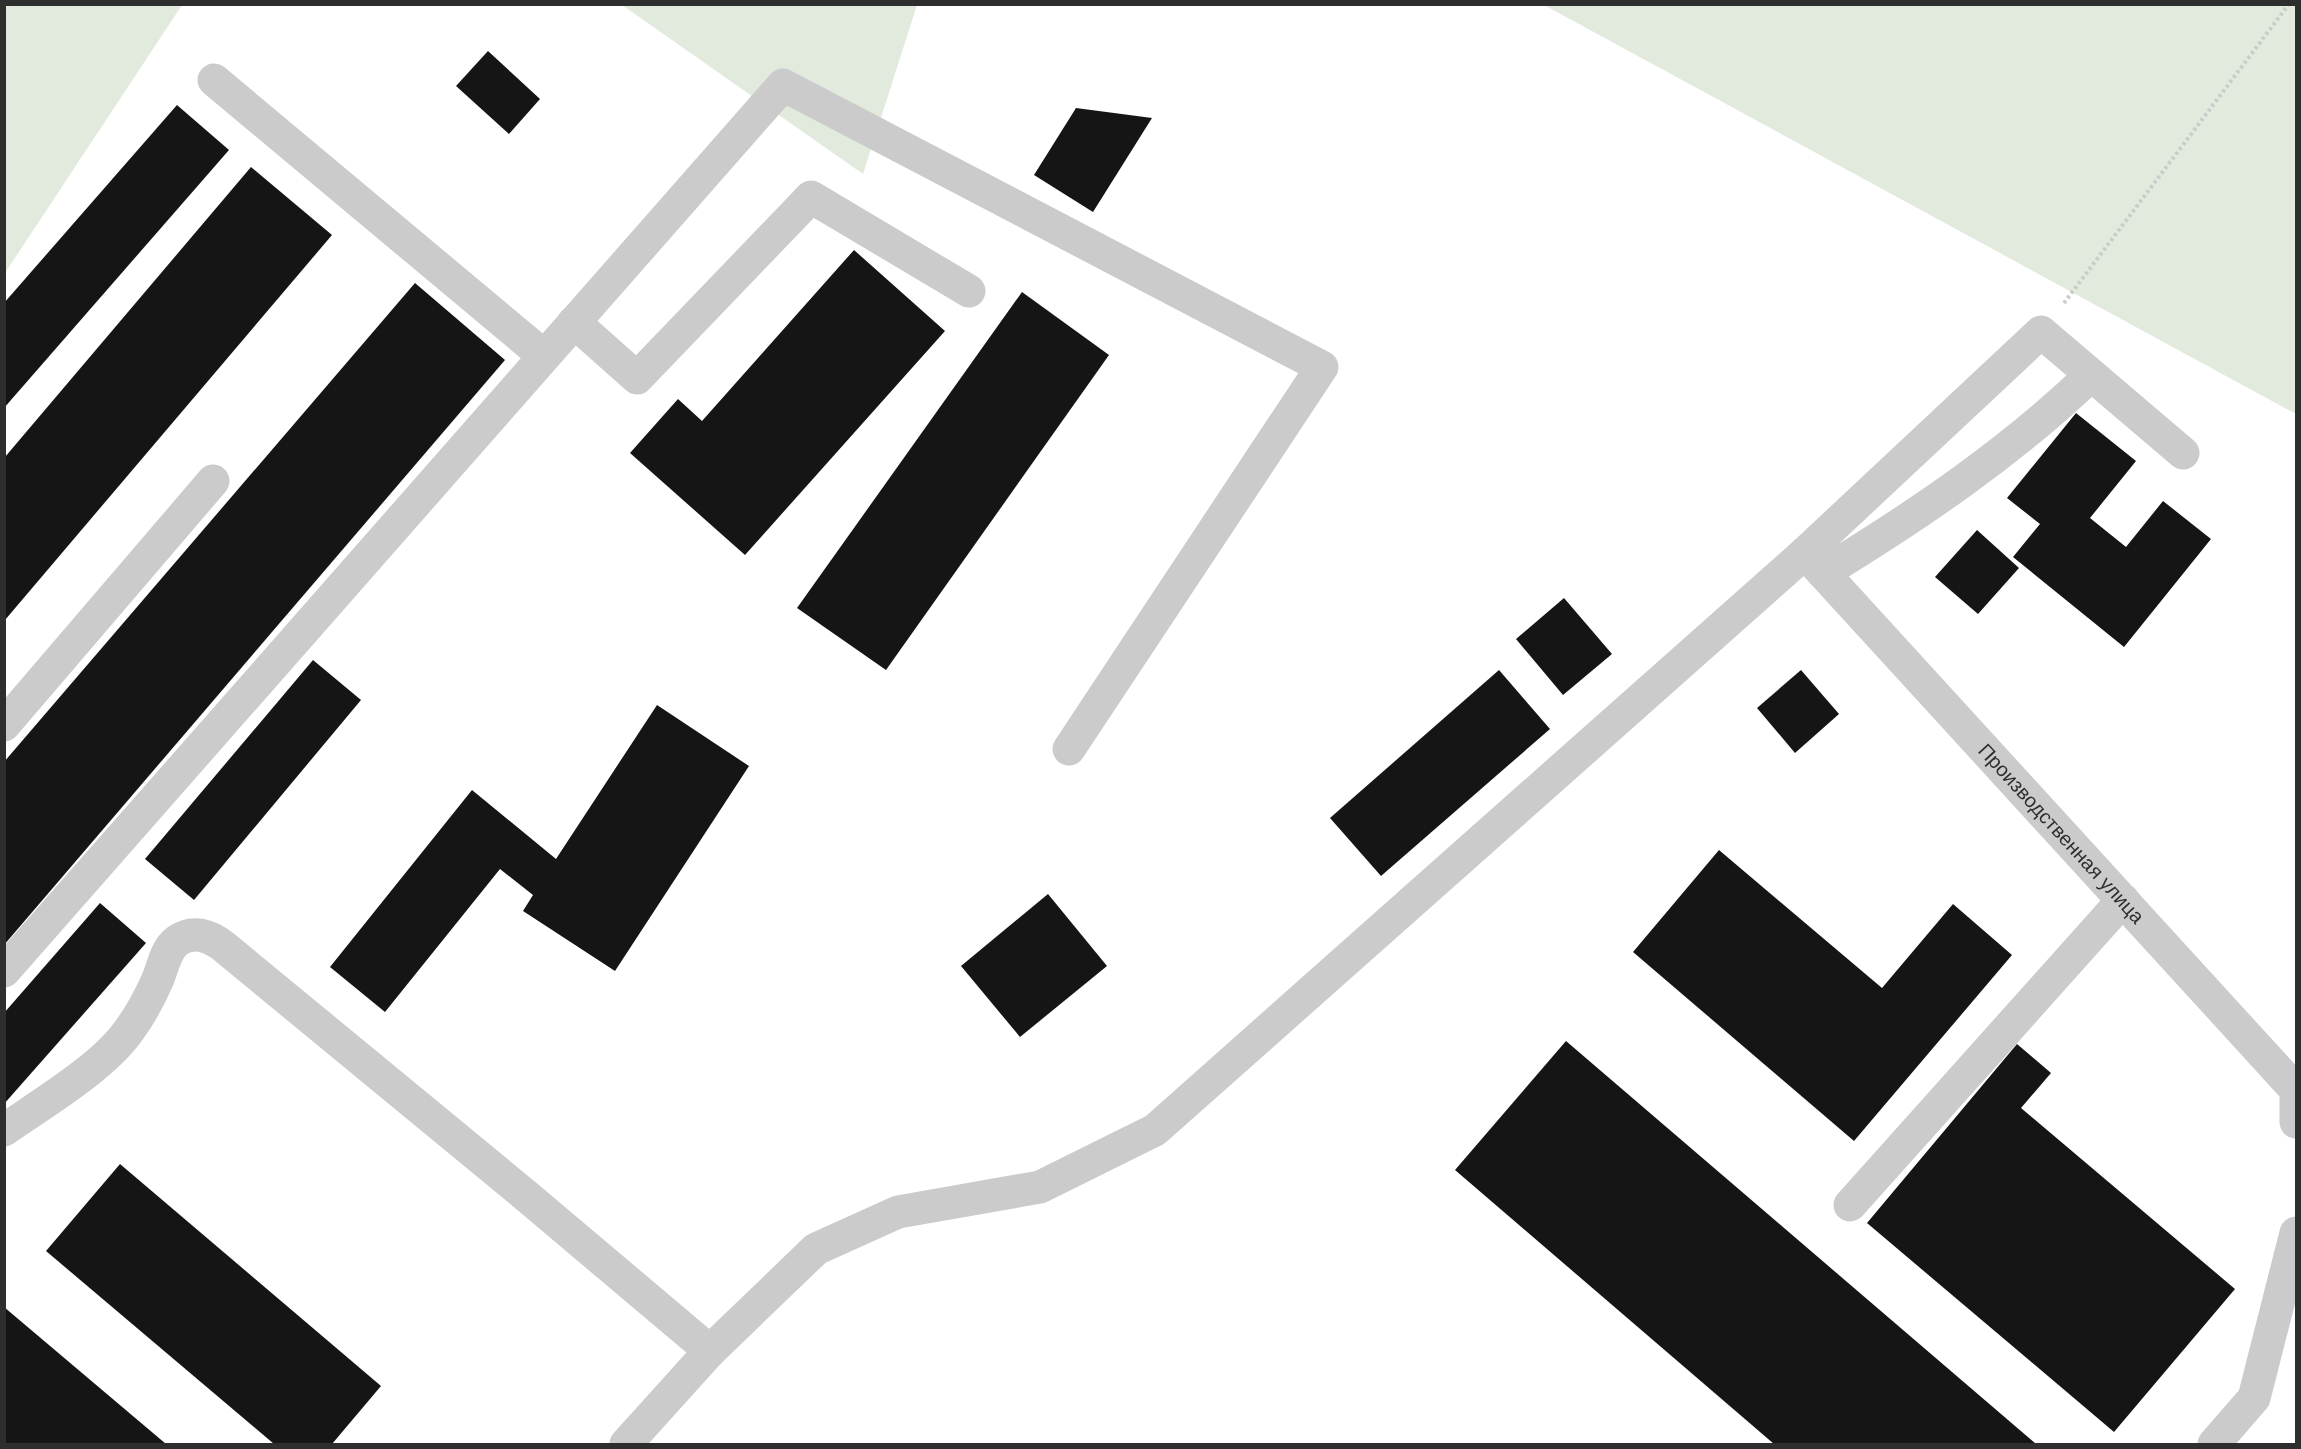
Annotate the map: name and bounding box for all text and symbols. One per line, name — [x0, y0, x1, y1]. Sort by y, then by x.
street label: Производственная улица — [1974, 739, 2149, 928]

